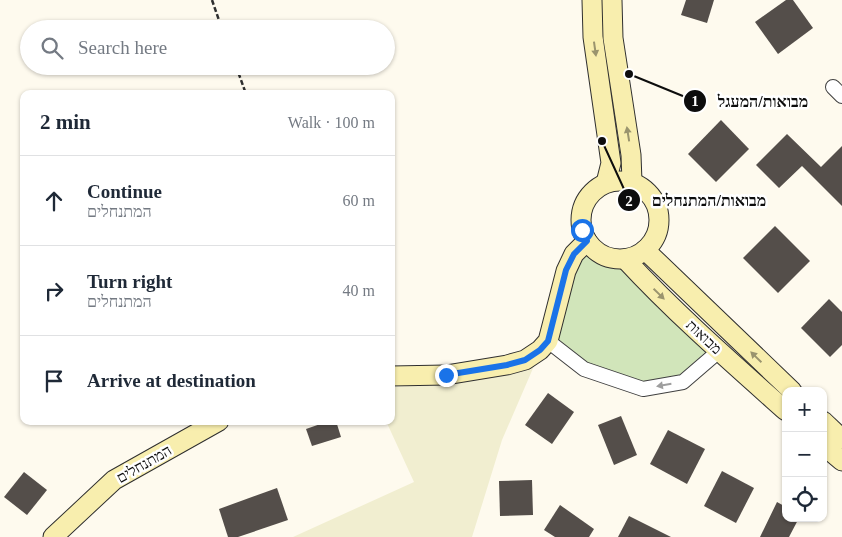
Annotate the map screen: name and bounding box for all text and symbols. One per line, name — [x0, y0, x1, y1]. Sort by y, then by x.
search box — [20, 20, 395, 75]
icon: search — [38, 34, 66, 62]
text: Search here — [78, 37, 167, 58]
one-way arrow — [591, 41, 599, 57]
callout: מבואות/המעגל — [683, 86, 818, 117]
text: 1 — [691, 93, 699, 109]
text: מבואות/המעגל — [717, 93, 808, 110]
text: 2 min — [40, 110, 91, 134]
text: Walk · 100 m — [288, 114, 375, 131]
one-way arrow — [623, 126, 631, 142]
text: Continue — [87, 181, 162, 202]
callout: מבואות/המתנחלים — [616, 185, 776, 216]
icon: ahead — [40, 187, 68, 215]
text: 60 m — [343, 192, 375, 209]
text: מבואות/המתנחלים — [652, 192, 766, 209]
text: 2 — [625, 193, 633, 209]
text: המתנחלים — [87, 203, 152, 220]
route start — [571, 219, 594, 242]
text: Turn right — [87, 271, 172, 292]
icon: right — [40, 277, 68, 305]
text: 40 m — [343, 282, 375, 299]
one-way arrow — [653, 288, 665, 300]
text: המתנחלים — [87, 293, 152, 310]
street label: מבואות — [683, 317, 725, 357]
one-way arrow — [751, 351, 763, 363]
route end — [435, 364, 458, 387]
icon: arrive — [40, 367, 68, 395]
text: Arrive at destination — [87, 370, 256, 391]
one-way arrow — [656, 382, 672, 390]
map controls — [782, 387, 827, 522]
button: + — [782, 387, 827, 432]
button: − — [782, 432, 827, 477]
street label: המתנחלים — [114, 442, 174, 486]
button: locate — [782, 477, 827, 522]

